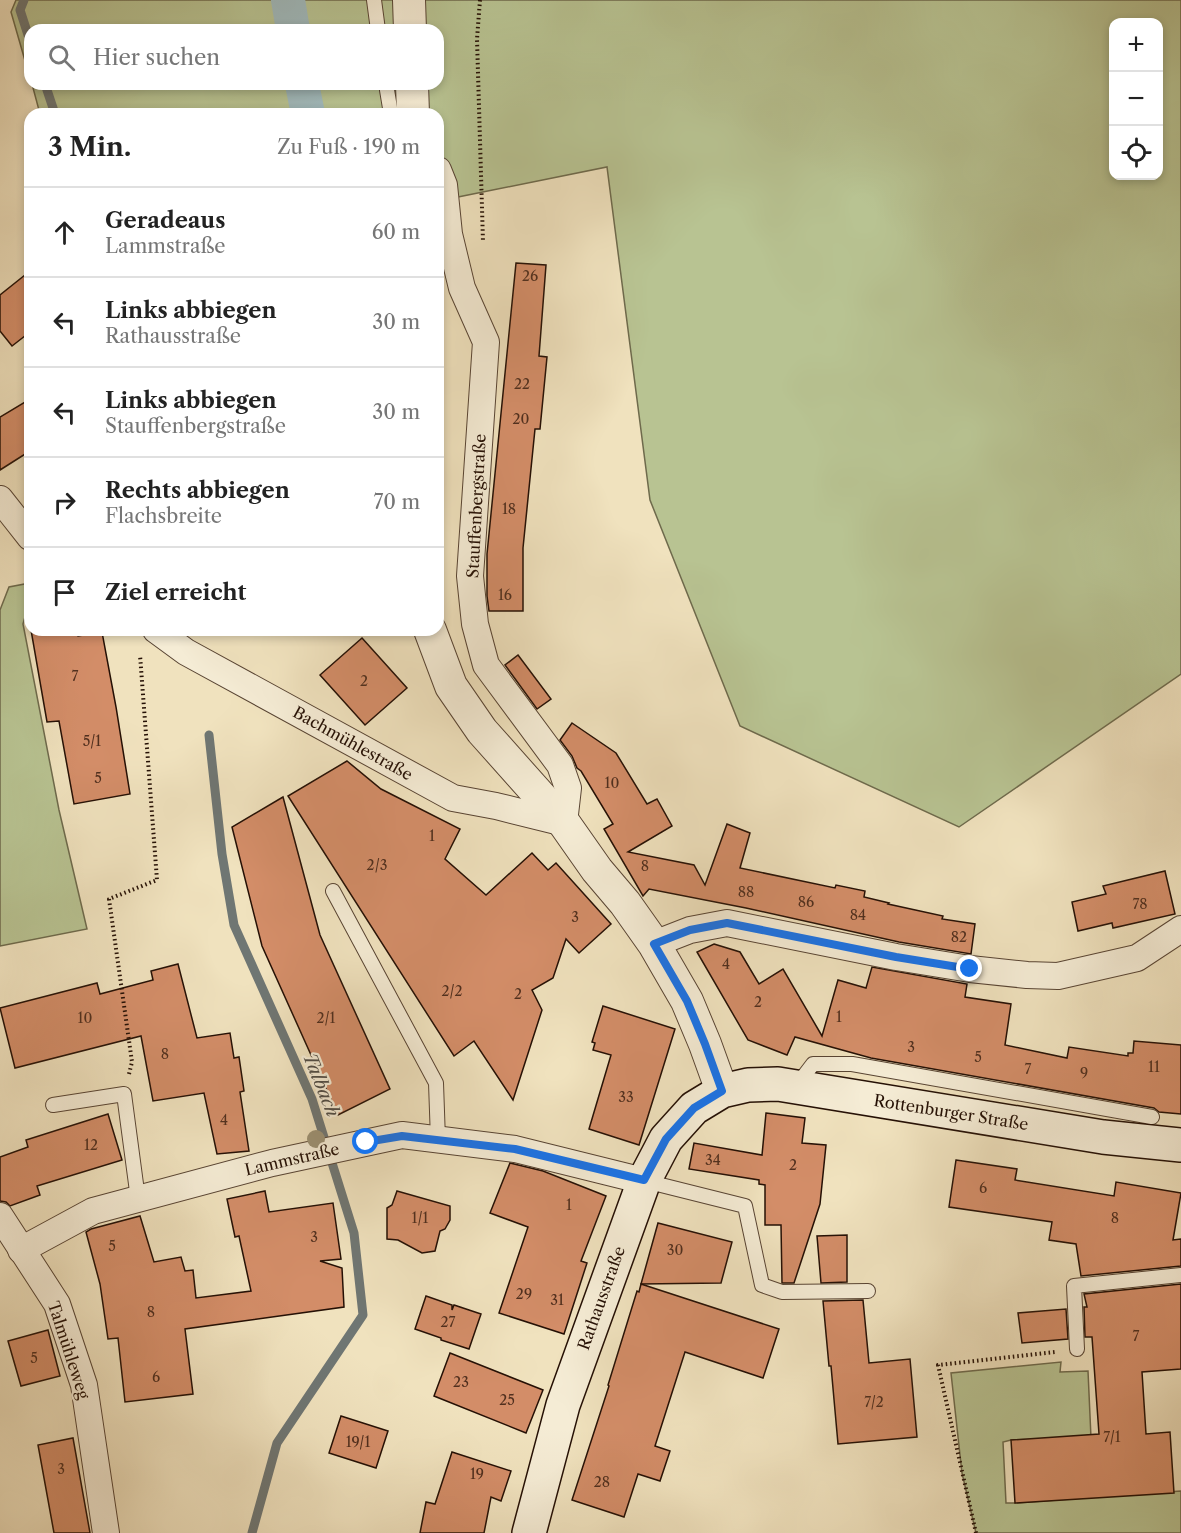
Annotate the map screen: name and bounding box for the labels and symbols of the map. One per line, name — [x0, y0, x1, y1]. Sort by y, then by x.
house number: 26 — [522, 267, 538, 285]
house number: 22 — [514, 375, 530, 393]
house number: 20 — [513, 410, 530, 428]
street label: Stauffenbergstraße — [462, 433, 490, 579]
house number: 18 — [502, 500, 516, 518]
house number: 16 — [498, 586, 512, 604]
house number: 7 — [72, 667, 79, 685]
house number: 2 — [360, 672, 368, 690]
street label: Bachmühlestraße — [290, 702, 416, 784]
house number: 5/1 — [83, 732, 101, 750]
house number: 5 — [94, 769, 102, 787]
house number: 10 — [605, 774, 619, 792]
house number: 1 — [429, 827, 435, 845]
house number: 2/3 — [367, 856, 387, 874]
house number: 8 — [641, 857, 649, 875]
house number: 88 — [738, 883, 754, 901]
house number: 86 — [798, 893, 814, 911]
house number: 78 — [1132, 895, 1148, 913]
house number: 84 — [850, 906, 866, 924]
house number: 3 — [571, 908, 579, 926]
house number: 82 — [951, 928, 967, 946]
house number: 4 — [722, 955, 730, 973]
route end — [956, 955, 982, 981]
house number: 2/2 — [441, 982, 463, 1000]
house number: 2 — [514, 985, 522, 1003]
house number: 2 — [754, 993, 762, 1011]
house number: 1 — [836, 1008, 842, 1026]
house number: 10 — [78, 1009, 92, 1027]
house number: 2/1 — [317, 1009, 336, 1027]
house number: 3 — [907, 1038, 915, 1056]
house number: 8 — [161, 1045, 169, 1063]
house number: 5 — [974, 1048, 982, 1066]
water label: Talbach — [298, 1050, 344, 1120]
house number: 11 — [1148, 1058, 1160, 1076]
house number: 7 — [1025, 1060, 1032, 1078]
house number: 9 — [1080, 1064, 1088, 1082]
house number: 33 — [618, 1088, 634, 1106]
street label: Rottenburger Straße — [872, 1090, 1030, 1134]
house number: 4 — [220, 1111, 228, 1129]
route start — [352, 1128, 378, 1154]
house number: 12 — [84, 1136, 98, 1154]
street label: Lammstraße — [243, 1138, 341, 1180]
house number: 34 — [705, 1151, 721, 1169]
house number: 2 — [789, 1156, 797, 1174]
house number: 6 — [979, 1179, 987, 1197]
house number: 1 — [566, 1196, 572, 1214]
house number: 1/1 — [412, 1209, 429, 1227]
house number: 8 — [1111, 1209, 1119, 1227]
house number: 3 — [310, 1228, 318, 1246]
house number: 5 — [108, 1237, 116, 1255]
house number: 30 — [667, 1241, 683, 1259]
street label: Rathausstraße — [573, 1243, 629, 1353]
house number: 29 — [516, 1285, 532, 1303]
house number: 31 — [550, 1291, 564, 1309]
street label: Talmühleweg — [44, 1298, 94, 1402]
house number: 8 — [147, 1303, 155, 1321]
house number: 27 — [441, 1313, 456, 1331]
house number: 7 — [1133, 1327, 1140, 1345]
house number: 5 — [30, 1349, 38, 1367]
house number: 6 — [152, 1368, 160, 1386]
house number: 23 — [453, 1373, 469, 1391]
house number: 25 — [499, 1391, 515, 1409]
house number: 7/2 — [864, 1393, 884, 1411]
house number: 7/1 — [1103, 1428, 1121, 1446]
house number: 19/1 — [346, 1433, 370, 1451]
house number: 3 — [57, 1460, 65, 1478]
house number: 19 — [470, 1465, 484, 1483]
house number: 28 — [594, 1473, 610, 1491]

